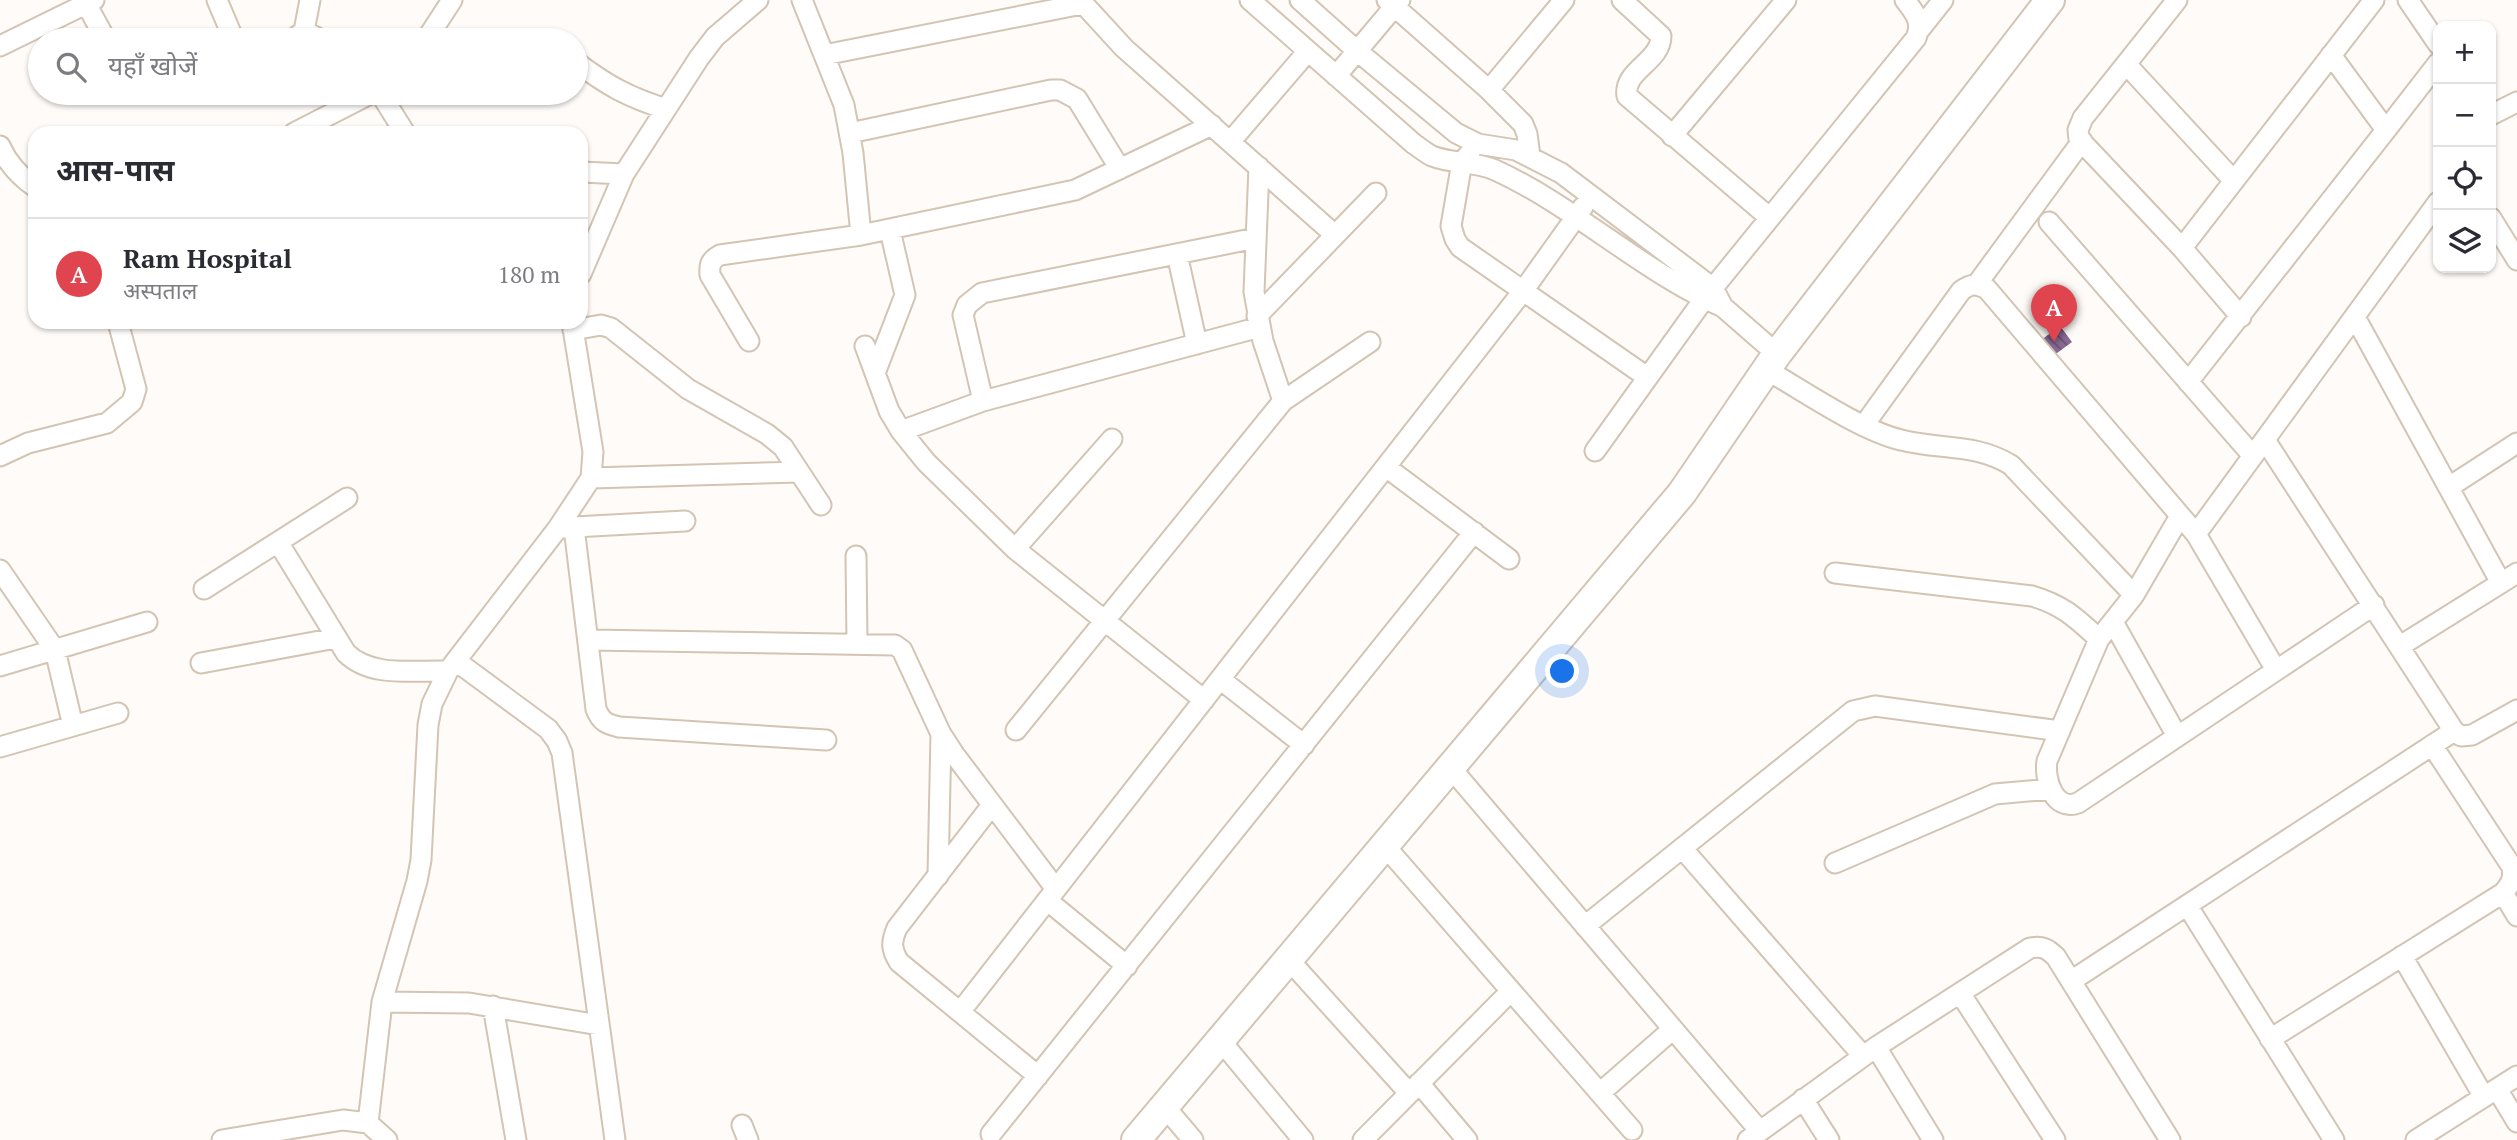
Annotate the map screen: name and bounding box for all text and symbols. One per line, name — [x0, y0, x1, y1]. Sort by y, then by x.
map controls — [2433, 21, 2496, 273]
button: + — [2433, 21, 2496, 84]
search box — [28, 28, 588, 105]
icon: search — [52, 48, 90, 86]
text: यहाँ खोजें — [108, 48, 197, 82]
button: − — [2433, 84, 2496, 147]
button: locate — [2433, 147, 2496, 210]
text: आस-पास — [56, 150, 174, 190]
button: layers — [2433, 210, 2496, 273]
text: Ram Hospital — [123, 241, 292, 275]
text: A — [71, 259, 87, 290]
text: 180 m — [498, 259, 560, 290]
text: अस्पताल — [123, 275, 197, 306]
pin: A — [2031, 284, 2077, 342]
your location — [1545, 654, 1579, 688]

